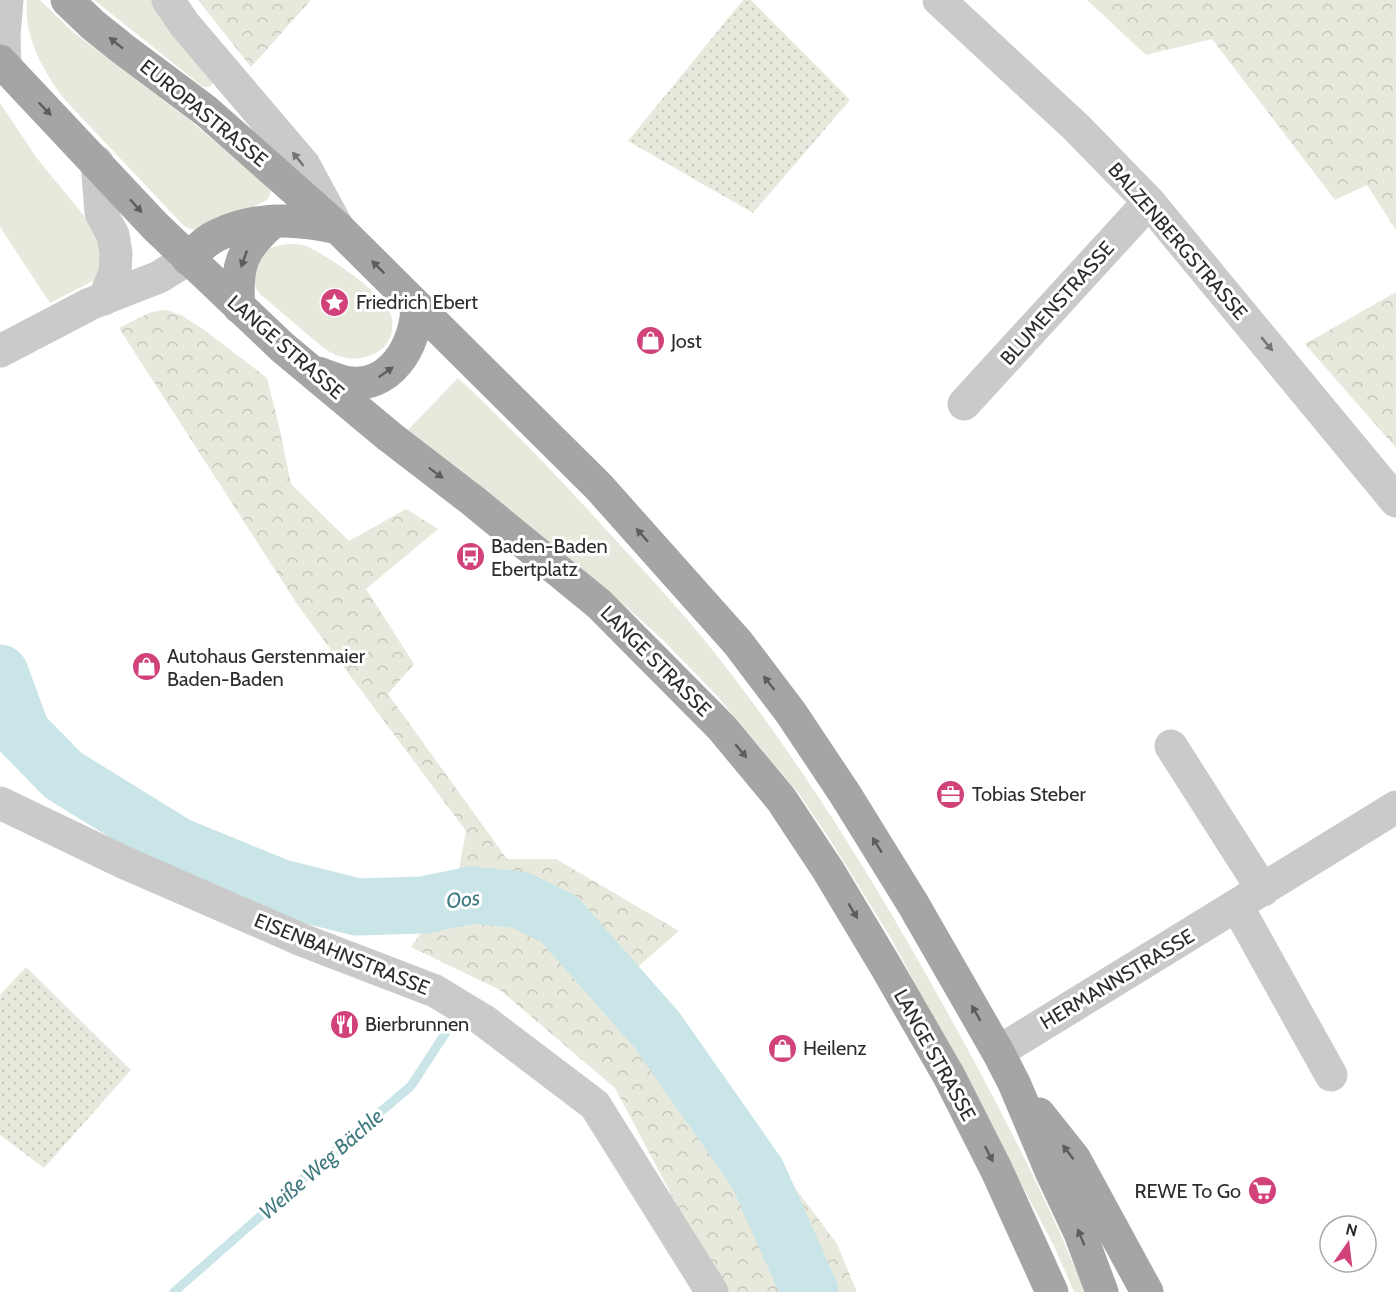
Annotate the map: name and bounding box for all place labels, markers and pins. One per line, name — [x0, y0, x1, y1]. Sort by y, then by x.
place icon: Friedrich Ebert — [319, 286, 351, 318]
place label: Friedrich Ebert — [356, 290, 478, 314]
shop icon: Jost — [634, 325, 666, 357]
place label: Jost — [670, 329, 702, 353]
place label: Baden-Baden Ebertplatz — [491, 534, 608, 581]
bus stop icon: Baden-Baden Ebertplatz — [454, 541, 486, 573]
place label: Autohaus Gerstenmaier Baden-Baden — [167, 644, 366, 691]
shop icon: Autohaus Gerstenmaier Baden-Baden — [130, 651, 162, 683]
office icon: Tobias Steber — [935, 778, 967, 810]
place label: Tobias Steber — [972, 782, 1086, 806]
restaurant icon: Bierbrunnen — [328, 1008, 360, 1040]
place label: Bierbrunnen — [365, 1012, 469, 1036]
shop icon: Heilenz — [766, 1032, 798, 1064]
place label: Heilenz — [803, 1036, 867, 1060]
supermarket icon: REWE To Go — [1246, 1175, 1278, 1207]
place label: REWE To Go — [1134, 1179, 1241, 1203]

